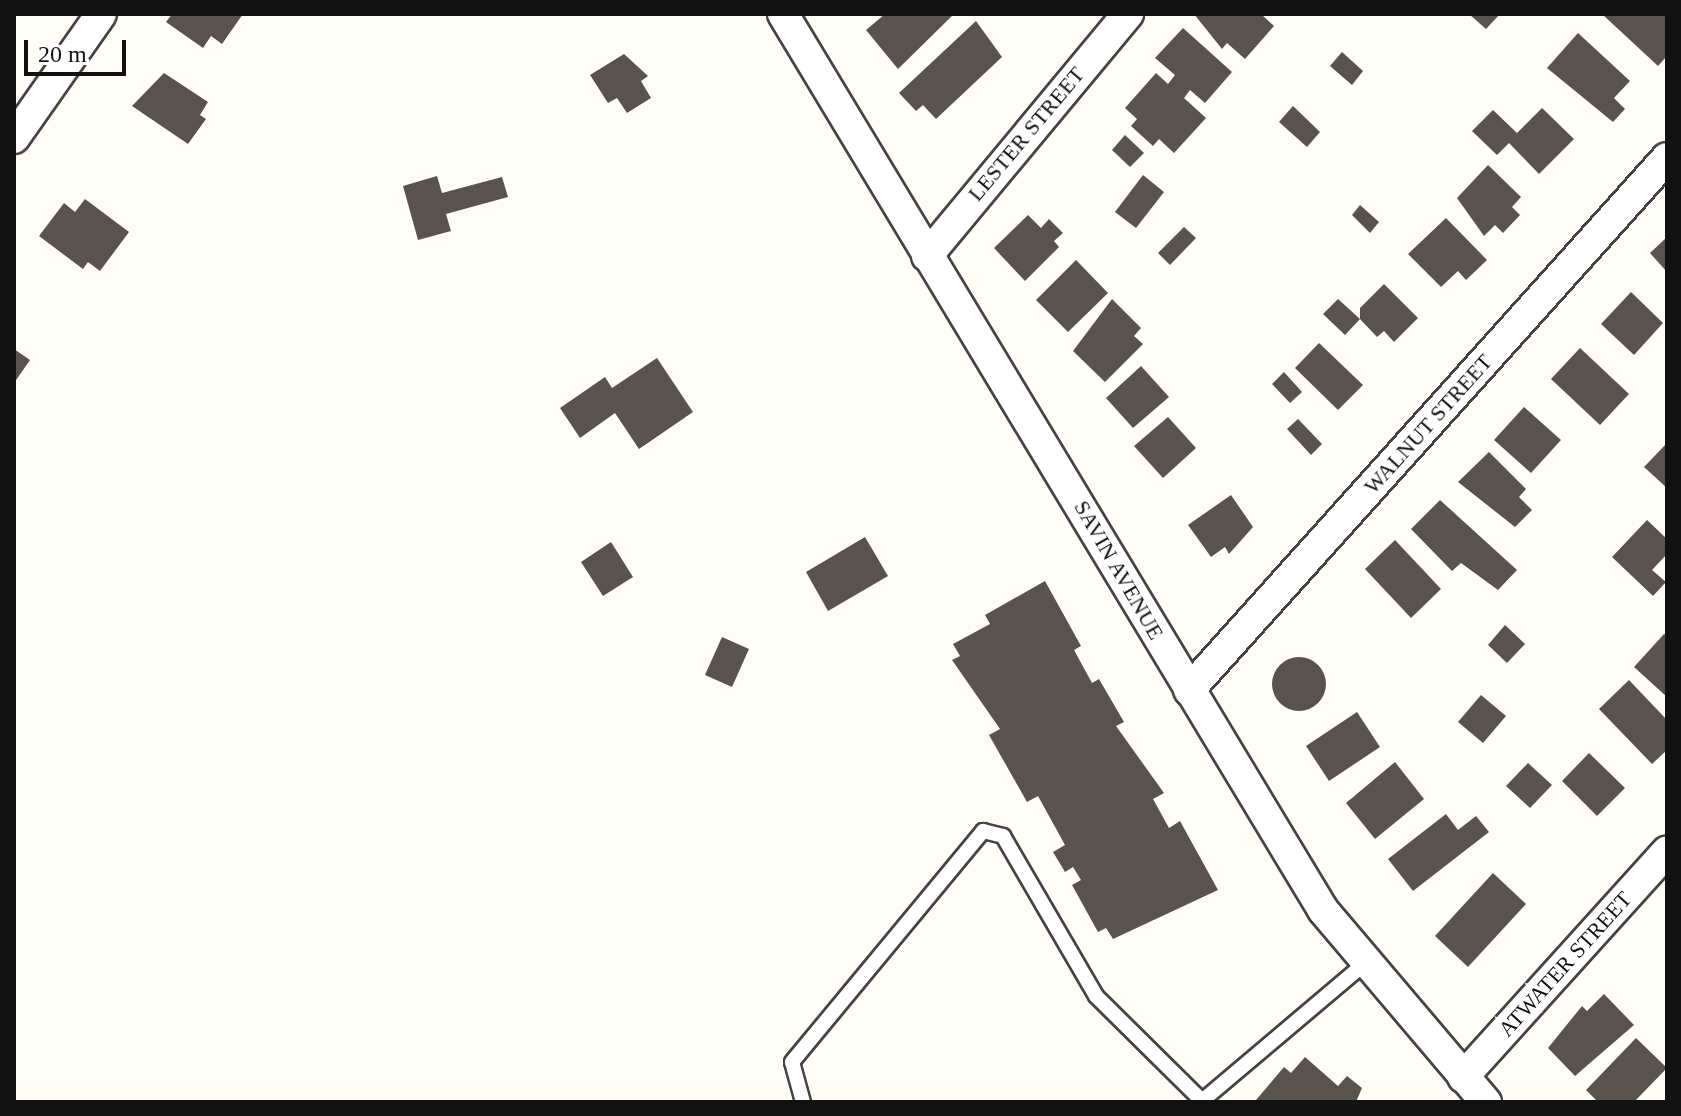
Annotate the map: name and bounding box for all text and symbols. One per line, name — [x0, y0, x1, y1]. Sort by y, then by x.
scale bar — [28, 24, 130, 74]
text: 20 m — [38, 41, 87, 67]
street label: LESTER STREET — [962, 62, 1090, 206]
street label: WALNUT STREET — [1358, 349, 1498, 499]
street label: SAVIN AVENUE — [1068, 495, 1170, 645]
street label: ATWATER STREET — [1493, 886, 1637, 1042]

